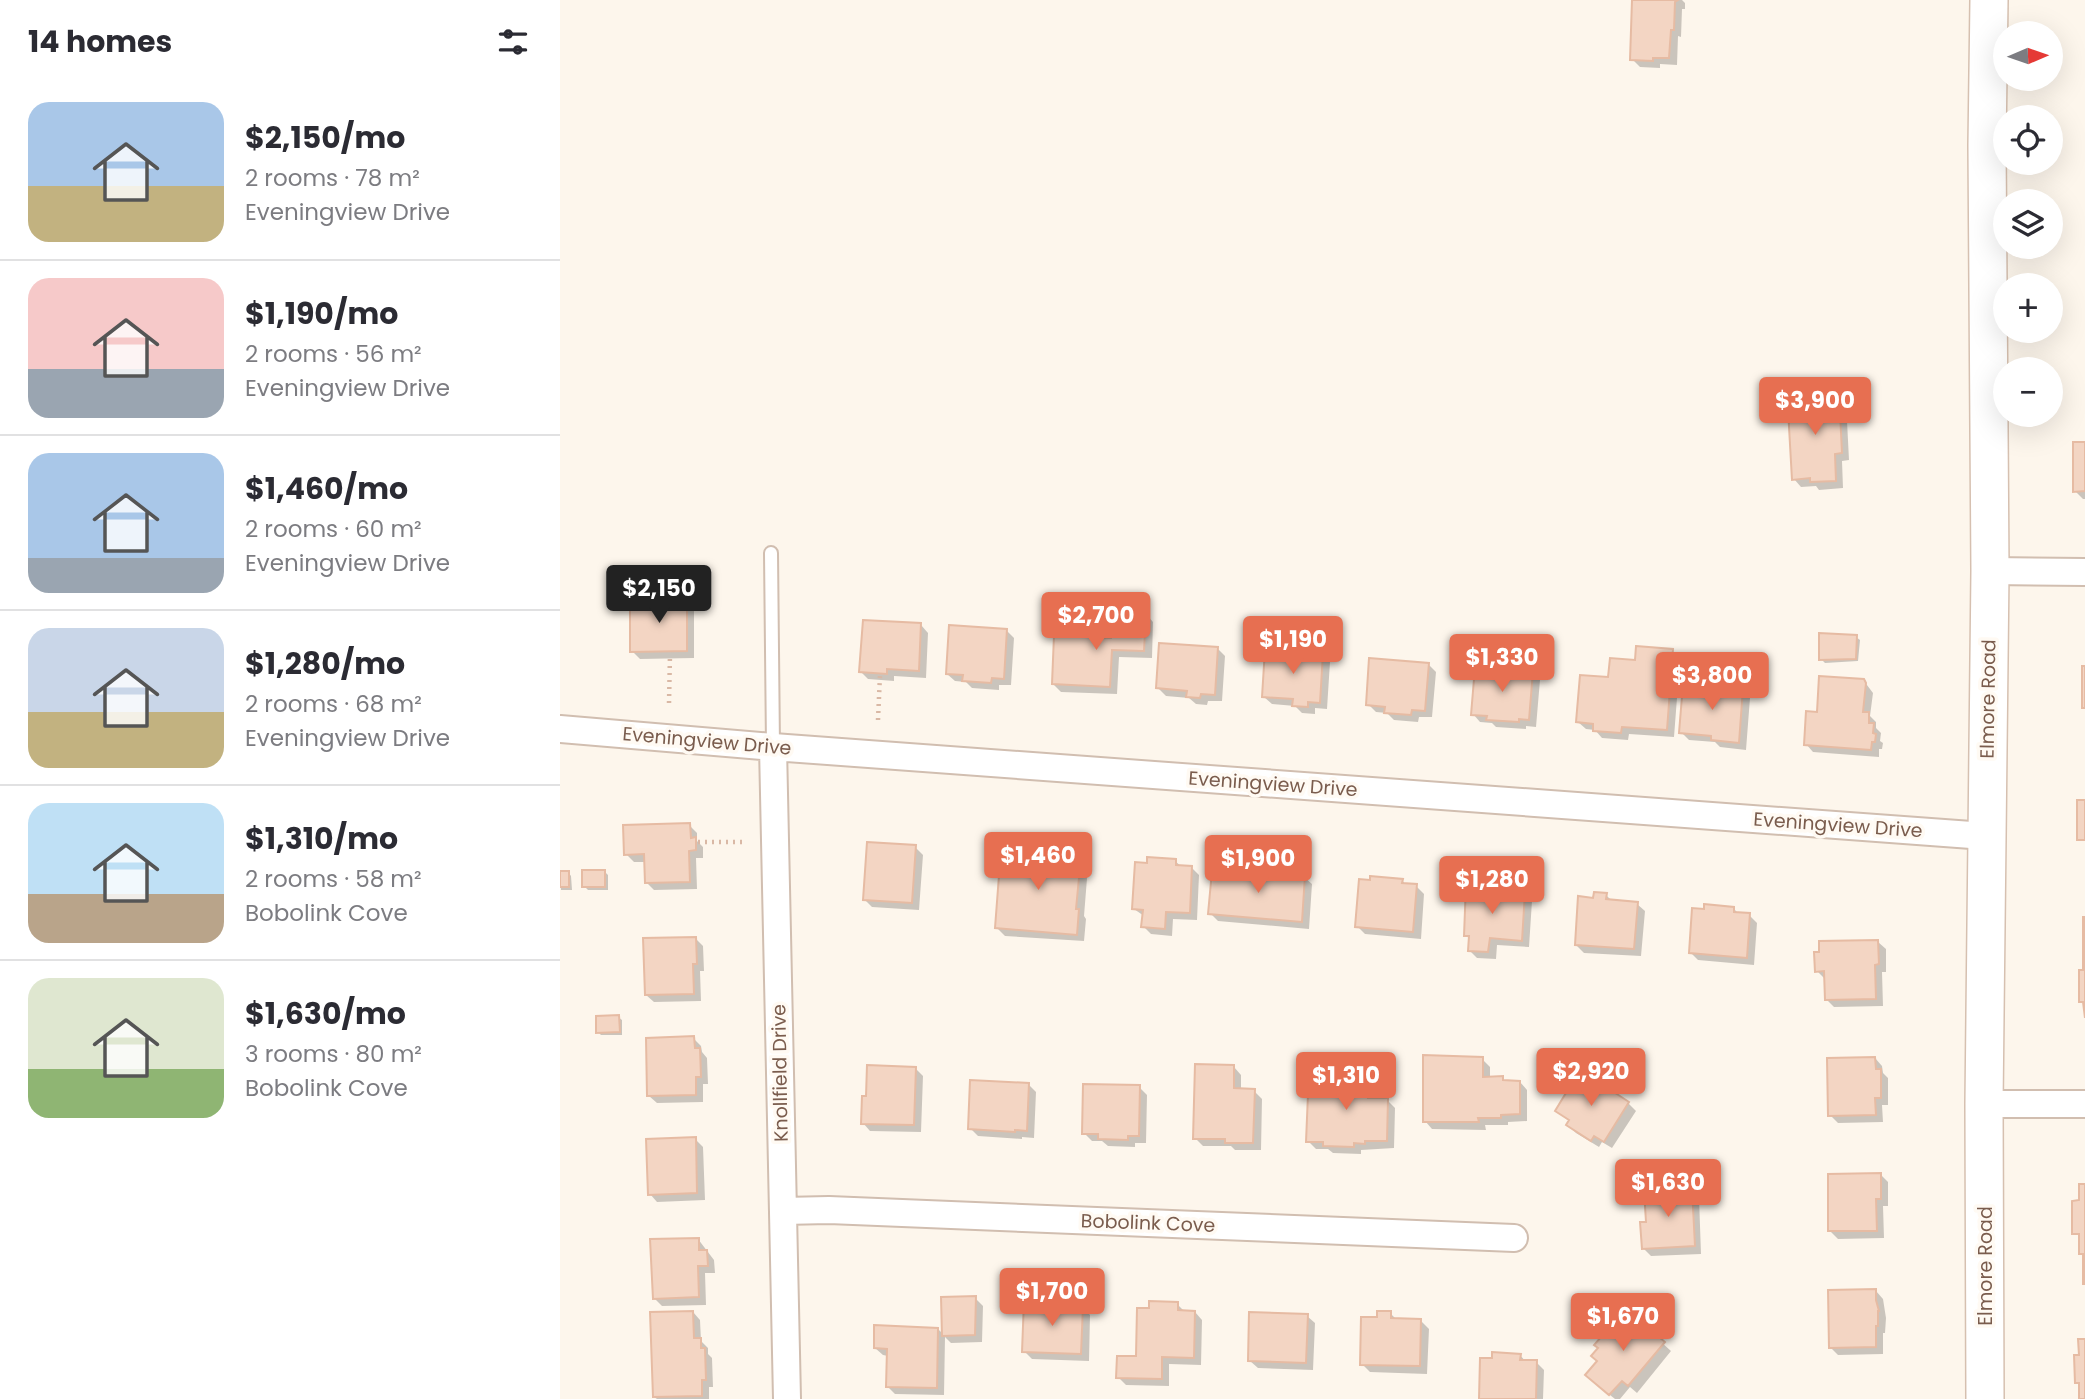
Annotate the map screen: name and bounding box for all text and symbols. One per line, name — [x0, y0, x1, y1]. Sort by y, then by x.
text: 14 homes — [28, 20, 172, 63]
north arrow — [1993, 21, 2063, 91]
map controls — [1993, 21, 2063, 427]
icon: filters — [494, 23, 532, 61]
button: locate — [1993, 105, 2063, 175]
text: $2,150/mo — [245, 116, 405, 159]
icon: home — [84, 130, 168, 214]
text: 2 rooms · 78 m² — [245, 162, 420, 194]
button: layers — [1993, 189, 2063, 259]
text: Eveningview Drive — [245, 196, 450, 228]
button: + — [1993, 273, 2063, 343]
text: $1,190/mo — [245, 292, 398, 335]
icon: home — [84, 306, 168, 390]
text: 2 rooms · 56 m² — [245, 338, 422, 370]
button: − — [1993, 357, 2063, 427]
text: Eveningview Drive — [245, 372, 450, 404]
pin: $3,900 — [1758, 378, 1872, 437]
text: $3,900 — [1775, 384, 1855, 416]
text: $1,460/mo — [245, 467, 408, 510]
icon: home — [84, 481, 168, 565]
text: 2 rooms · 60 m² — [245, 513, 422, 545]
text: Eveningview Drive — [245, 547, 450, 579]
pin: $2,150 — [602, 566, 716, 625]
text: $2,150 — [622, 572, 696, 604]
pin: $2,700 — [1039, 592, 1153, 652]
text: $2,700 — [1057, 599, 1135, 631]
pin: $1,190 — [1236, 616, 1350, 676]
text: $1,190 — [1259, 623, 1327, 655]
pin: $1,330 — [1445, 634, 1559, 694]
street label: Elmore Road — [1973, 639, 2003, 759]
text: $1,330 — [1465, 641, 1539, 673]
text: $1,280/mo — [245, 642, 405, 685]
pin: $3,800 — [1655, 652, 1769, 712]
icon: home — [84, 656, 168, 740]
text: $3,800 — [1672, 659, 1752, 691]
text: 2 rooms · 68 m² — [245, 688, 422, 720]
street label: Eveningview Drive — [621, 720, 793, 762]
text: Eveningview Drive — [245, 722, 450, 754]
street label: Eveningview Drive — [1188, 765, 1358, 803]
street label: Eveningview Drive — [1753, 806, 1923, 844]
text: $1,310/mo — [245, 817, 398, 860]
icon: home — [84, 831, 168, 915]
pin: $1,460 — [981, 832, 1095, 892]
pin: $1,900 — [1201, 836, 1315, 895]
text: $1,460 — [1000, 839, 1076, 871]
text: $1,900 — [1221, 842, 1295, 874]
pin: $1,280 — [1435, 856, 1549, 916]
text: 2 rooms · 58 m² — [245, 863, 422, 895]
text: $1,280 — [1455, 863, 1529, 895]
text: Bobolink Cove — [245, 897, 408, 929]
text: $1,630/mo — [245, 992, 406, 1035]
street label: Knollfield Drive — [765, 1004, 795, 1142]
icon: home — [84, 1006, 168, 1090]
text: 3 rooms · 80 m² — [245, 1038, 422, 1070]
pin: $2,920 — [1534, 1048, 1648, 1108]
pin: $1,310 — [1289, 1052, 1403, 1112]
text: $2,920 — [1552, 1055, 1630, 1087]
text: $1,310 — [1312, 1059, 1380, 1091]
text: Bobolink Cove — [245, 1072, 408, 1104]
pin: $1,630 — [1611, 1160, 1725, 1219]
text: $1,630 — [1631, 1166, 1705, 1198]
street label: Elmore Road — [1972, 1206, 1999, 1326]
street label: Bobolink Cove — [1080, 1207, 1216, 1239]
pin: $1,700 — [995, 1268, 1109, 1328]
text: $1,700 — [1016, 1275, 1088, 1307]
pin: $1,670 — [1566, 1294, 1680, 1353]
text: $1,670 — [1587, 1300, 1659, 1332]

